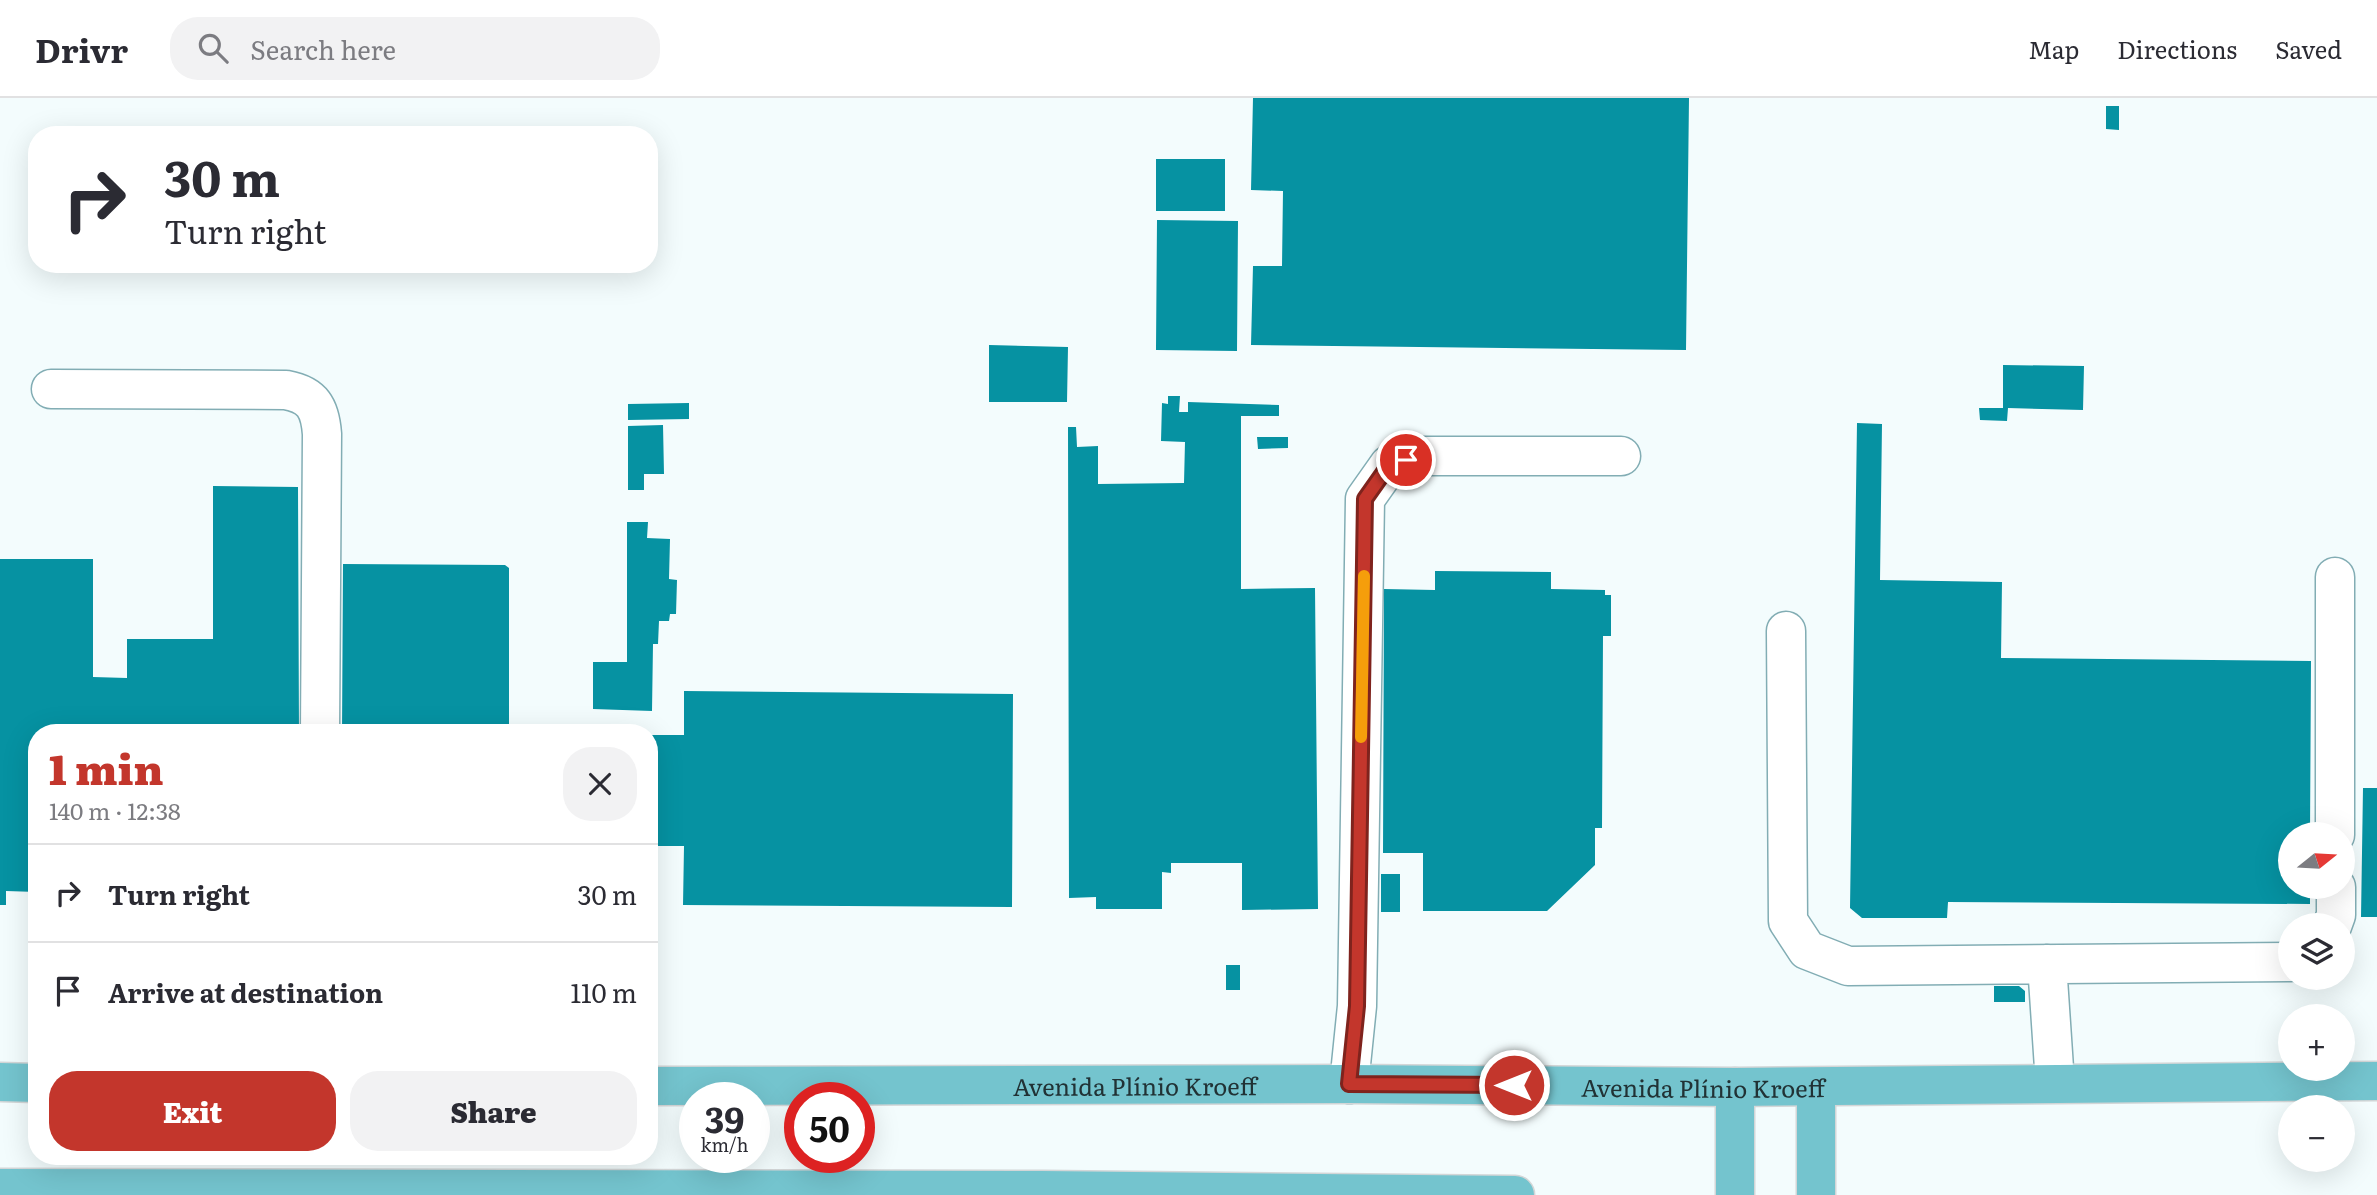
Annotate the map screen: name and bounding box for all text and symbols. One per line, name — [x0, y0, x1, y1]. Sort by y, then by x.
search box — [170, 17, 660, 80]
text: Drivr — [35, 24, 128, 73]
icon: search — [194, 29, 232, 67]
text: Search here — [250, 29, 396, 68]
text: Map — [2028, 31, 2079, 66]
text: Directions — [2117, 31, 2237, 66]
text: Saved — [2275, 31, 2342, 66]
text: 30 m — [164, 139, 280, 212]
icon: right — [49, 154, 140, 245]
text: Turn right — [164, 206, 326, 254]
pin — [1376, 430, 1436, 490]
icon: arrive — [1387, 441, 1425, 479]
text: 1 min — [49, 736, 164, 798]
button: close — [563, 747, 637, 821]
text: 140 m · 12:38 — [49, 793, 181, 827]
north arrow — [2278, 822, 2356, 900]
map controls — [2278, 822, 2355, 1172]
icon: right — [49, 874, 87, 912]
text: Turn right — [108, 874, 250, 913]
text: 30 m — [577, 874, 637, 913]
button: layers — [2278, 913, 2355, 990]
icon: arrive — [49, 972, 87, 1010]
text: Arrive at destination — [108, 972, 383, 1011]
text: 110 m — [570, 972, 637, 1011]
button: + — [2278, 1004, 2355, 1081]
position arrow — [1477, 1048, 1551, 1122]
street label: Avenida Plínio Kroeff — [1013, 1067, 1259, 1102]
street label: Avenida Plínio Kroeff — [1581, 1068, 1827, 1105]
button: Exit — [49, 1071, 336, 1151]
button: Share — [350, 1071, 637, 1151]
speed limit sign: 50 — [784, 1082, 875, 1173]
text: 39 — [705, 1092, 744, 1144]
button: − — [2278, 1095, 2355, 1172]
text: km/h — [701, 1131, 748, 1158]

